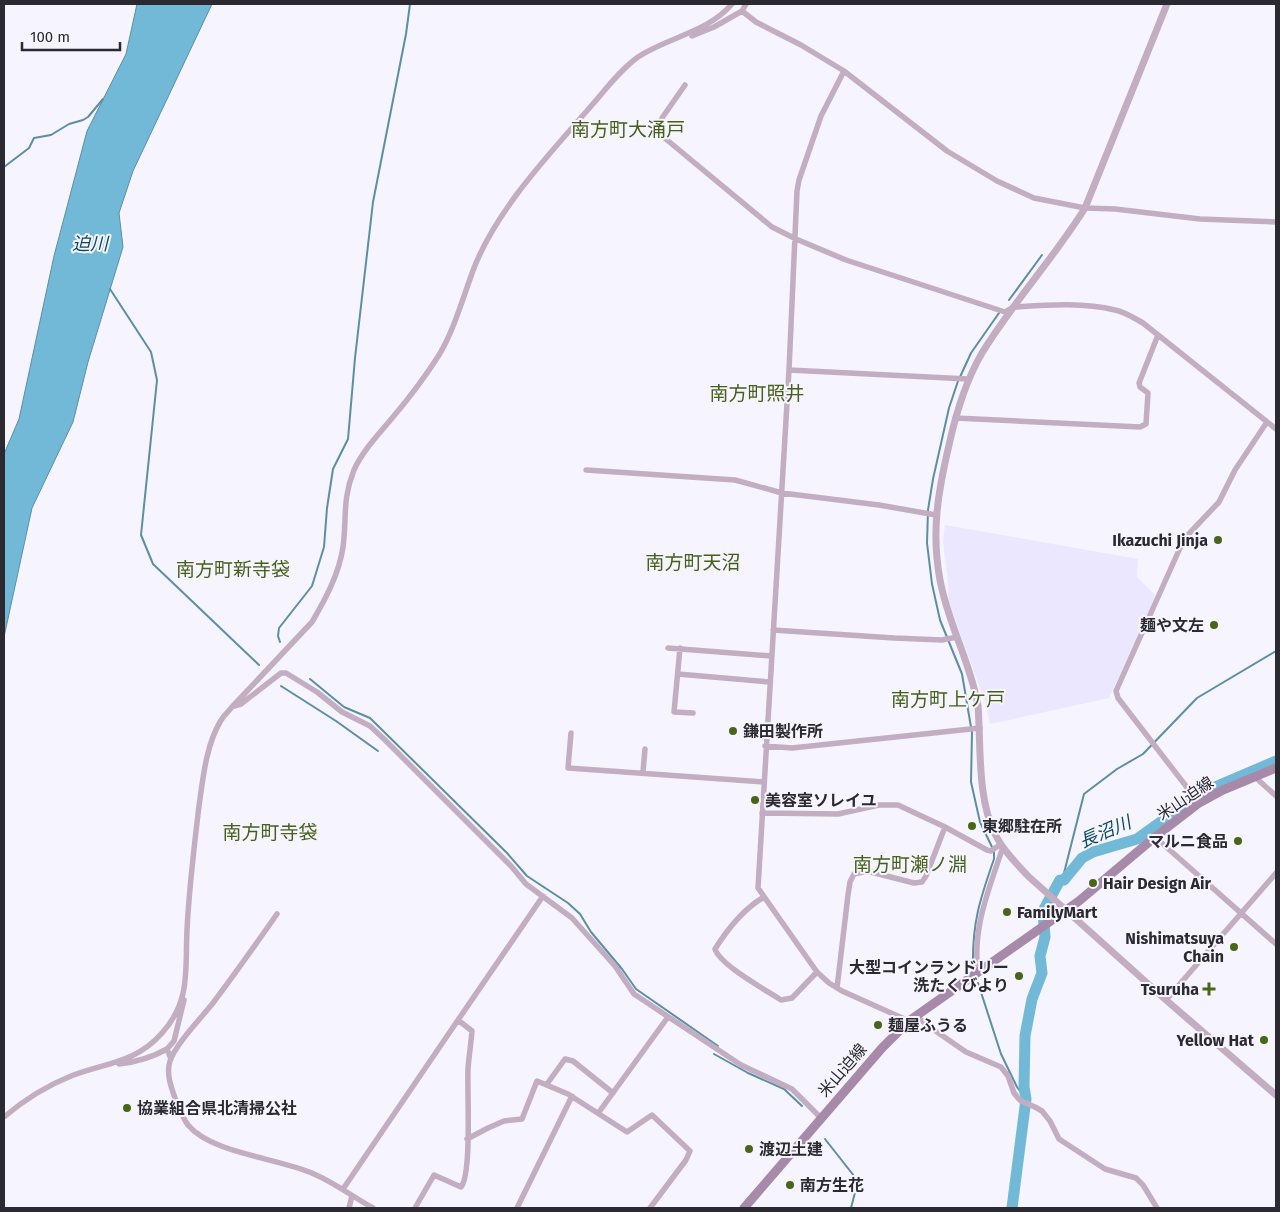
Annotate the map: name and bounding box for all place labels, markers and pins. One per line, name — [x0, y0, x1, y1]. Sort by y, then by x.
place label: Ikazuchi Jinja — [1112, 531, 1208, 550]
marker: Ikazuchi Jinja — [1212, 534, 1224, 546]
place label: 麺や文左 — [1140, 616, 1204, 635]
marker: 麺や文左 — [1208, 619, 1220, 631]
place label: 鎌田製作所 — [743, 722, 823, 741]
marker: 鎌田製作所 — [727, 725, 739, 737]
place label: 美容室ソレイユ — [765, 791, 877, 810]
marker: 美容室ソレイユ — [749, 794, 761, 806]
place label: 東郷駐在所 — [982, 817, 1062, 836]
marker: 東郷駐在所 — [966, 820, 978, 832]
place label: マルニ食品 — [1148, 832, 1228, 851]
marker: マルニ食品 — [1232, 835, 1244, 847]
place label: Hair Design Air — [1103, 874, 1211, 893]
marker: Hair Design Air — [1087, 877, 1099, 889]
place label: FamilyMart — [1017, 903, 1098, 922]
marker: FamilyMart — [1001, 906, 1013, 918]
place label: Nishimatsuya Chain — [1125, 929, 1224, 966]
marker: Nishimatsuya Chain — [1228, 941, 1240, 953]
place label: 大型コインランドリー 洗たくびより — [849, 958, 1009, 995]
marker: 大型コインランドリー 洗たくびより — [1013, 970, 1025, 982]
place label: Tsuruha — [1141, 980, 1199, 999]
marker: Tsuruha — [1203, 983, 1215, 995]
place label: 麺屋ふうる — [888, 1016, 968, 1035]
marker: 麺屋ふうる — [872, 1019, 884, 1031]
place label: Yellow Hat — [1176, 1031, 1255, 1050]
marker: Yellow Hat — [1258, 1034, 1270, 1046]
place label: 協業組合県北清掃公社 — [137, 1099, 297, 1118]
marker: 協業組合県北清掃公社 — [121, 1102, 133, 1114]
place label: 渡辺土建 — [759, 1140, 823, 1159]
marker: 渡辺土建 — [743, 1143, 755, 1155]
place label: 南方生花 — [800, 1176, 864, 1195]
marker: 南方生花 — [784, 1179, 796, 1191]

